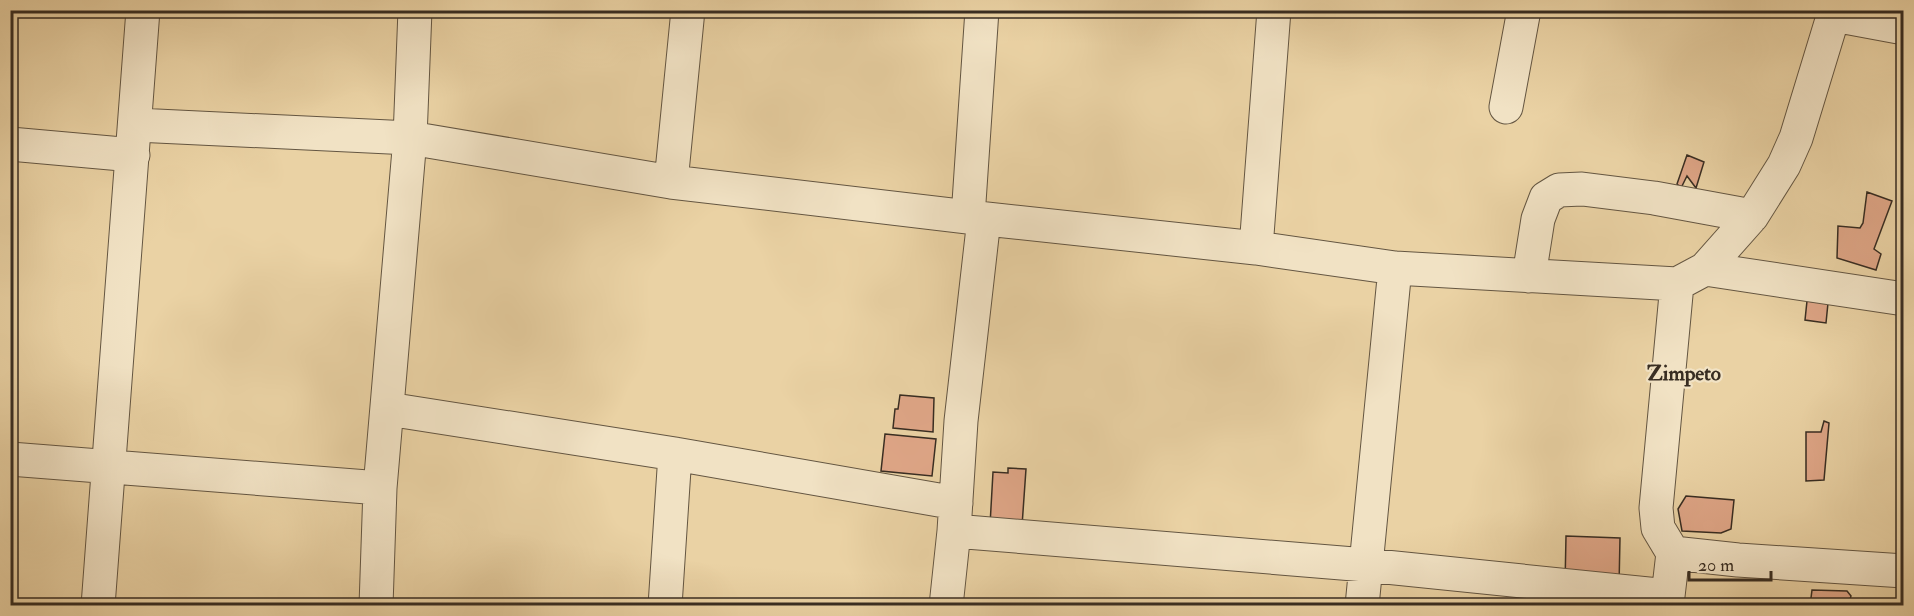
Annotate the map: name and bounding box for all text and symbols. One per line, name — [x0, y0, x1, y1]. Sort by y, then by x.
district label: Zimpeto — [1647, 360, 1721, 387]
scale bar — [1689, 544, 1772, 582]
text: 20 m — [1698, 554, 1734, 577]

